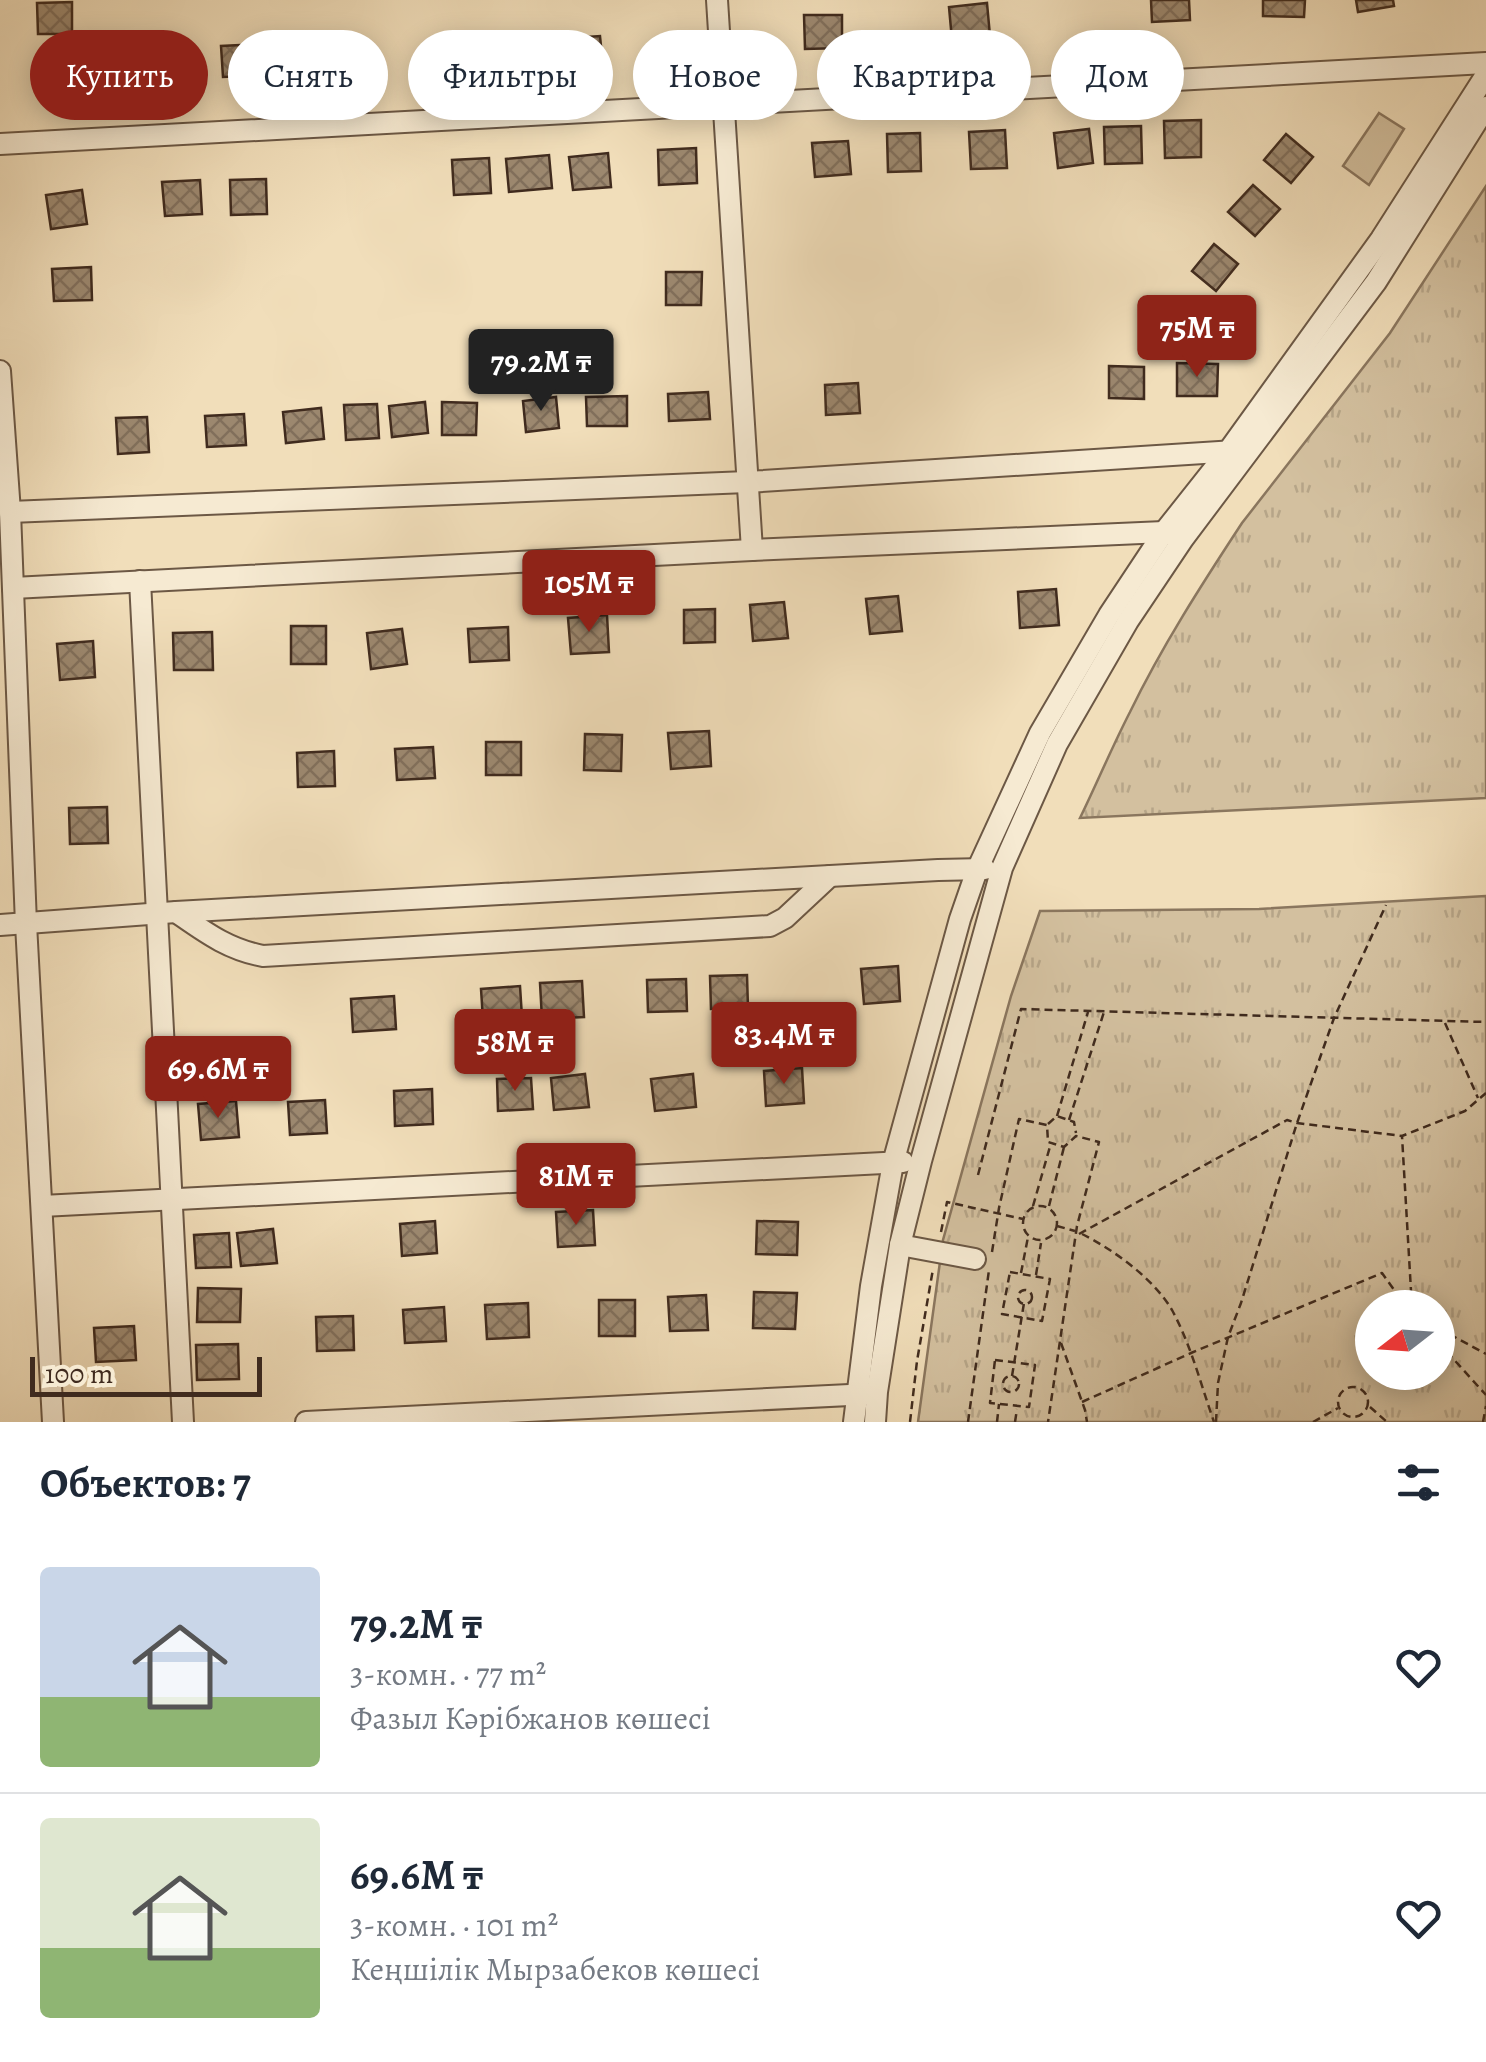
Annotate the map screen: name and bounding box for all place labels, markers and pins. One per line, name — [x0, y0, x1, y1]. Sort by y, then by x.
pin: 75M ₸ — [1127, 295, 1267, 380]
pin: 79.2M ₸ — [449, 329, 633, 414]
pin: 105M ₸ — [508, 550, 670, 635]
pin: 83.4M ₸ — [692, 1002, 876, 1087]
pin: 58M ₸ — [445, 1009, 585, 1094]
pin: 69.6M ₸ — [126, 1036, 310, 1121]
pin: 81M ₸ — [506, 1143, 646, 1228]

